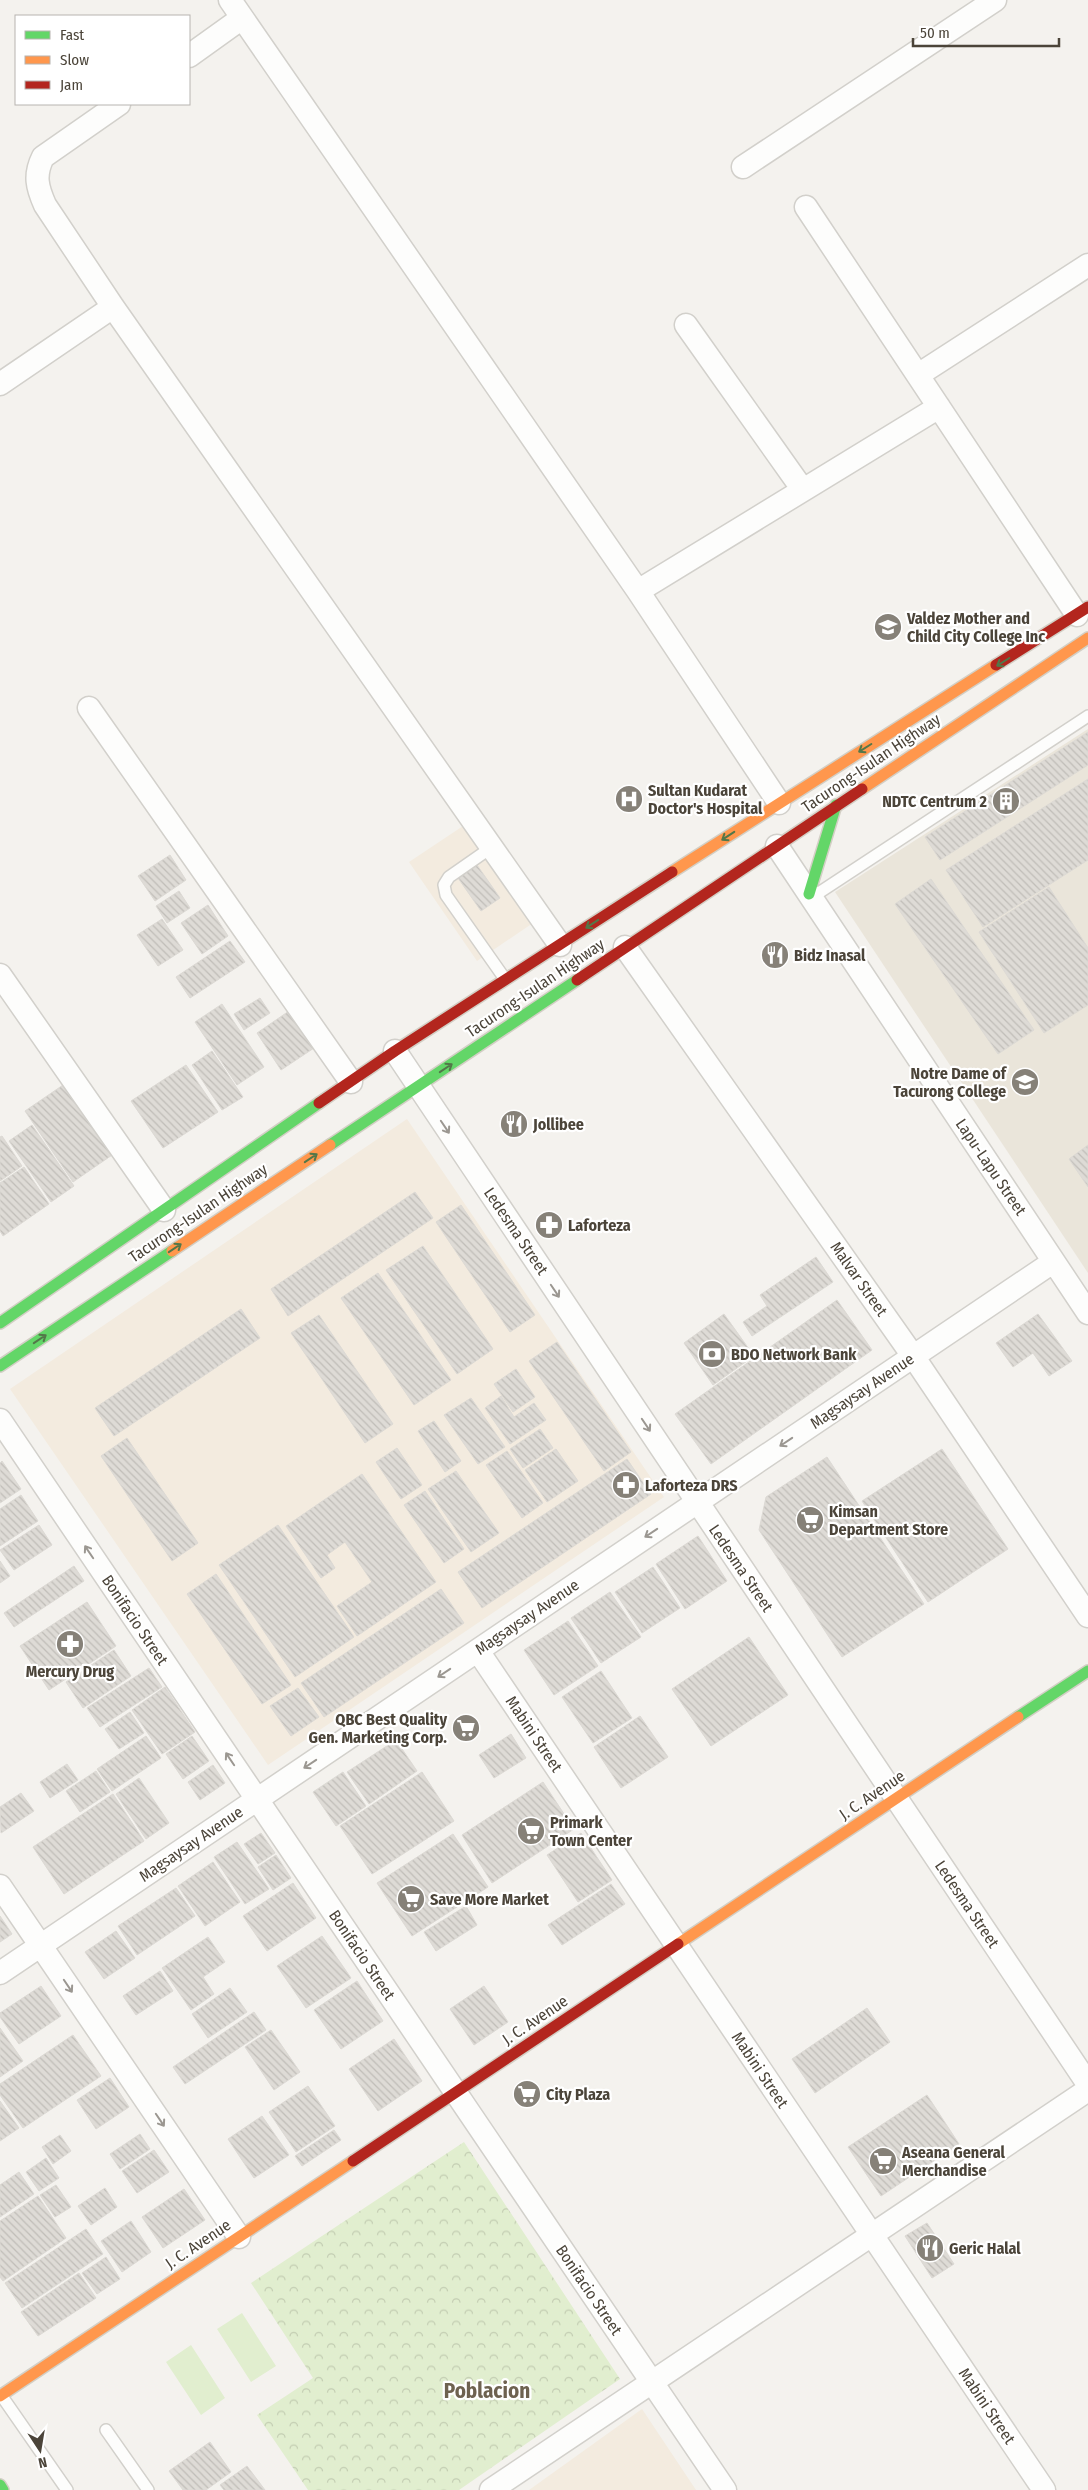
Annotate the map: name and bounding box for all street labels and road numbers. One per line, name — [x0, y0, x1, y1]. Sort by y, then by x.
street label: Tacurong-Isulan Highway — [798, 709, 945, 816]
street label: Tacurong-Isulan Highway — [462, 934, 609, 1041]
street label: Lapu-Lapu Street — [952, 1115, 1031, 1220]
street label: Tacurong-Isulan Highway — [125, 1159, 272, 1266]
street label: Ledesma Street — [480, 1184, 553, 1279]
street label: Malvar Street — [826, 1238, 892, 1321]
street label: Magsaysay Avenue — [806, 1349, 918, 1433]
street label: Ledesma Street — [705, 1521, 778, 1616]
street label: Bonifacio Street — [98, 1571, 173, 1669]
street label: Magsaysay Avenue — [471, 1575, 583, 1659]
street label: Mabini Street — [502, 1692, 567, 1776]
street label: J. C. Avenue — [836, 1766, 908, 1824]
street label: Magsaysay Avenue — [135, 1802, 247, 1886]
street label: Ledesma Street — [931, 1857, 1004, 1952]
street label: Bonifacio Street — [325, 1906, 400, 2004]
street label: J. C. Avenue — [499, 1991, 571, 2049]
street label: Mabini Street — [728, 2028, 793, 2112]
street label: J. C. Avenue — [162, 2215, 234, 2273]
street label: Bonifacio Street — [552, 2241, 627, 2339]
street label: Mabini Street — [955, 2364, 1020, 2448]

